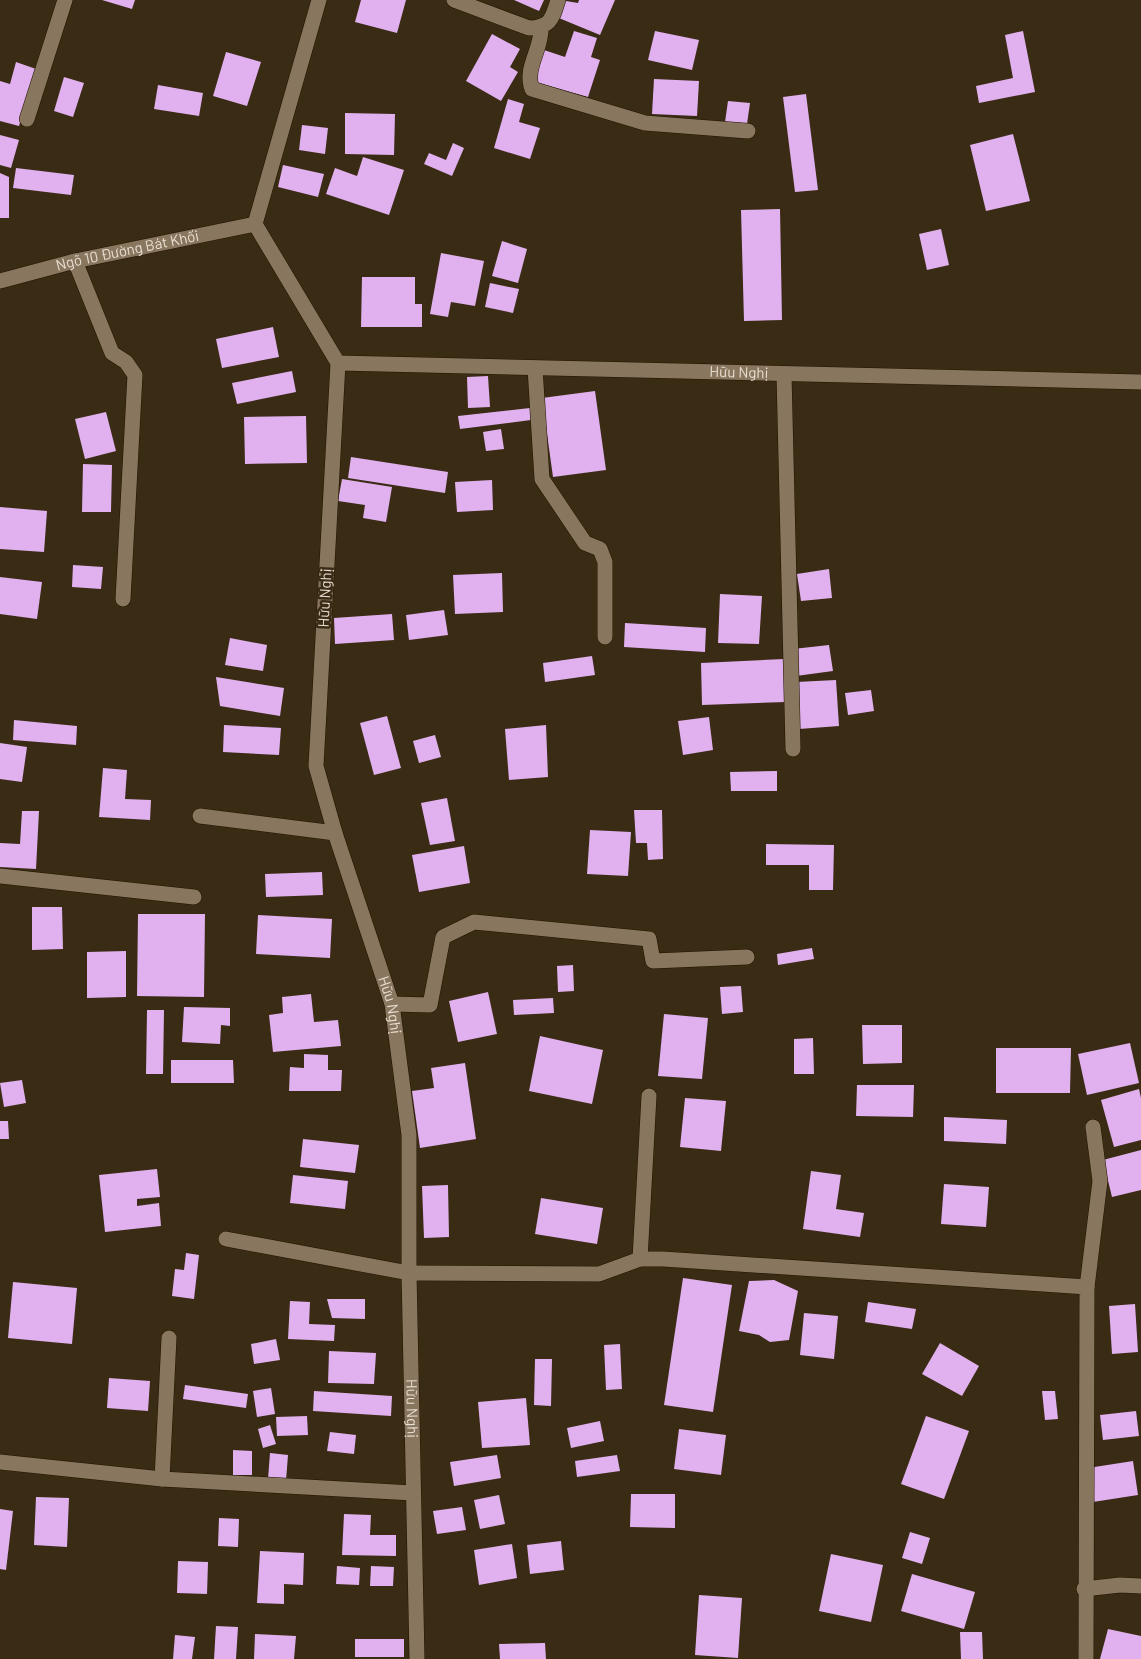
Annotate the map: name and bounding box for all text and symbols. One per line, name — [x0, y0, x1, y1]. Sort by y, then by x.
street label: Ngõ 10 Đường Bát Khối — [54, 226, 200, 274]
street label: Hữu Nghị — [709, 362, 769, 381]
street label: Hữu Nghị — [313, 568, 335, 628]
street label: Hữu Nghị — [375, 973, 406, 1035]
street label: Hữu Nghị — [403, 1379, 422, 1438]

